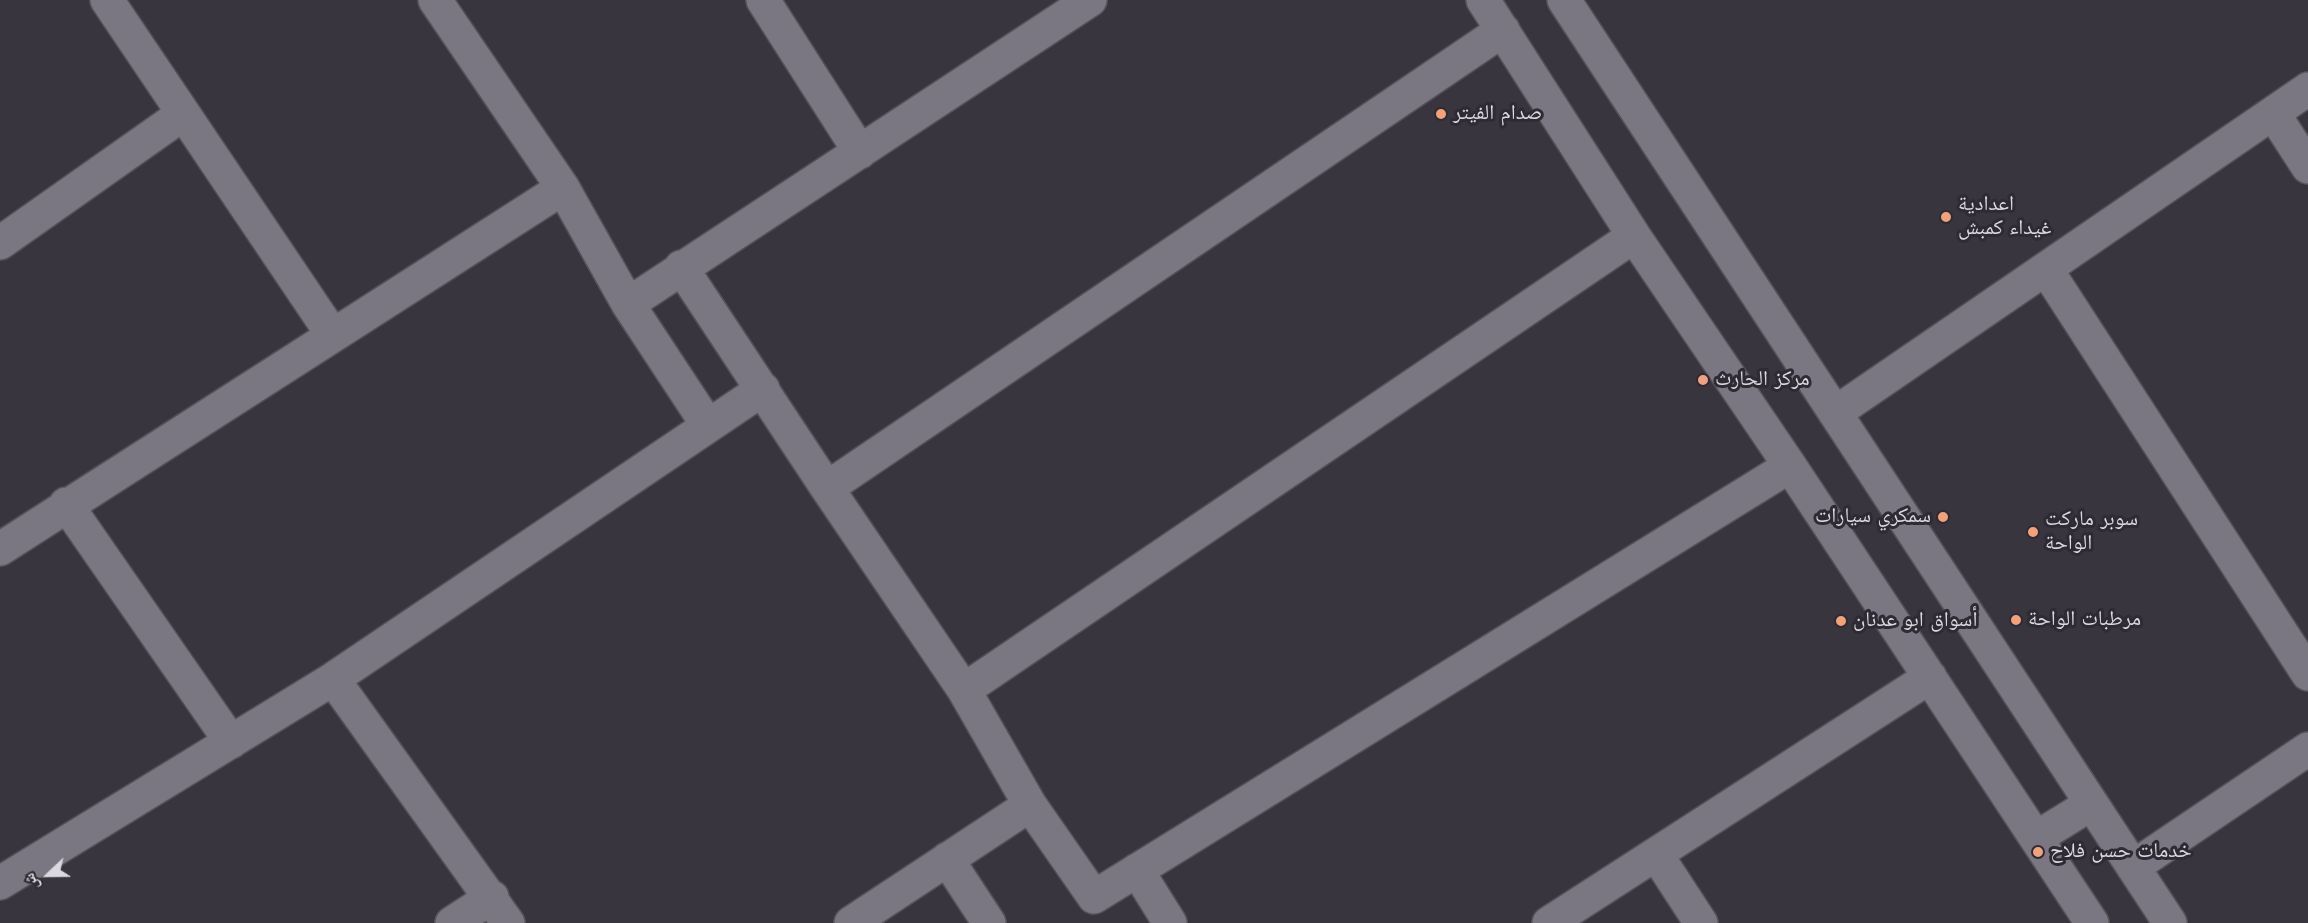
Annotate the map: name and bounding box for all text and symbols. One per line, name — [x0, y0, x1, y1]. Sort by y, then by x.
place label: صدام الفيتر — [1453, 101, 1542, 127]
marker: صدام الفيتر — [1434, 107, 1448, 121]
place label: اعدادية غيداء كمبش — [1958, 192, 2051, 242]
marker: اعدادية غيداء كمبش — [1939, 210, 1953, 224]
place label: مركز الحارث — [1715, 367, 1810, 393]
marker: مركز الحارث — [1696, 373, 1710, 387]
place label: سمكري سيارات — [1815, 504, 1931, 530]
place label: سوبر ماركت الواحة — [2045, 507, 2138, 557]
marker: سمكري سيارات — [1936, 510, 1950, 524]
marker: سوبر ماركت الواحة — [2026, 525, 2040, 539]
place label: مرطبات الواحة — [2028, 607, 2141, 633]
place label: أسواق ابو عدنان — [1853, 608, 1977, 634]
marker: مرطبات الواحة — [2009, 613, 2023, 627]
marker: أسواق ابو عدنان — [1834, 614, 1848, 628]
place label: خدمات حسن فلاح — [2050, 839, 2192, 865]
north arrow — [18, 845, 78, 905]
marker: خدمات حسن فلاح — [2031, 845, 2045, 859]
text: ش — [17, 870, 45, 894]

